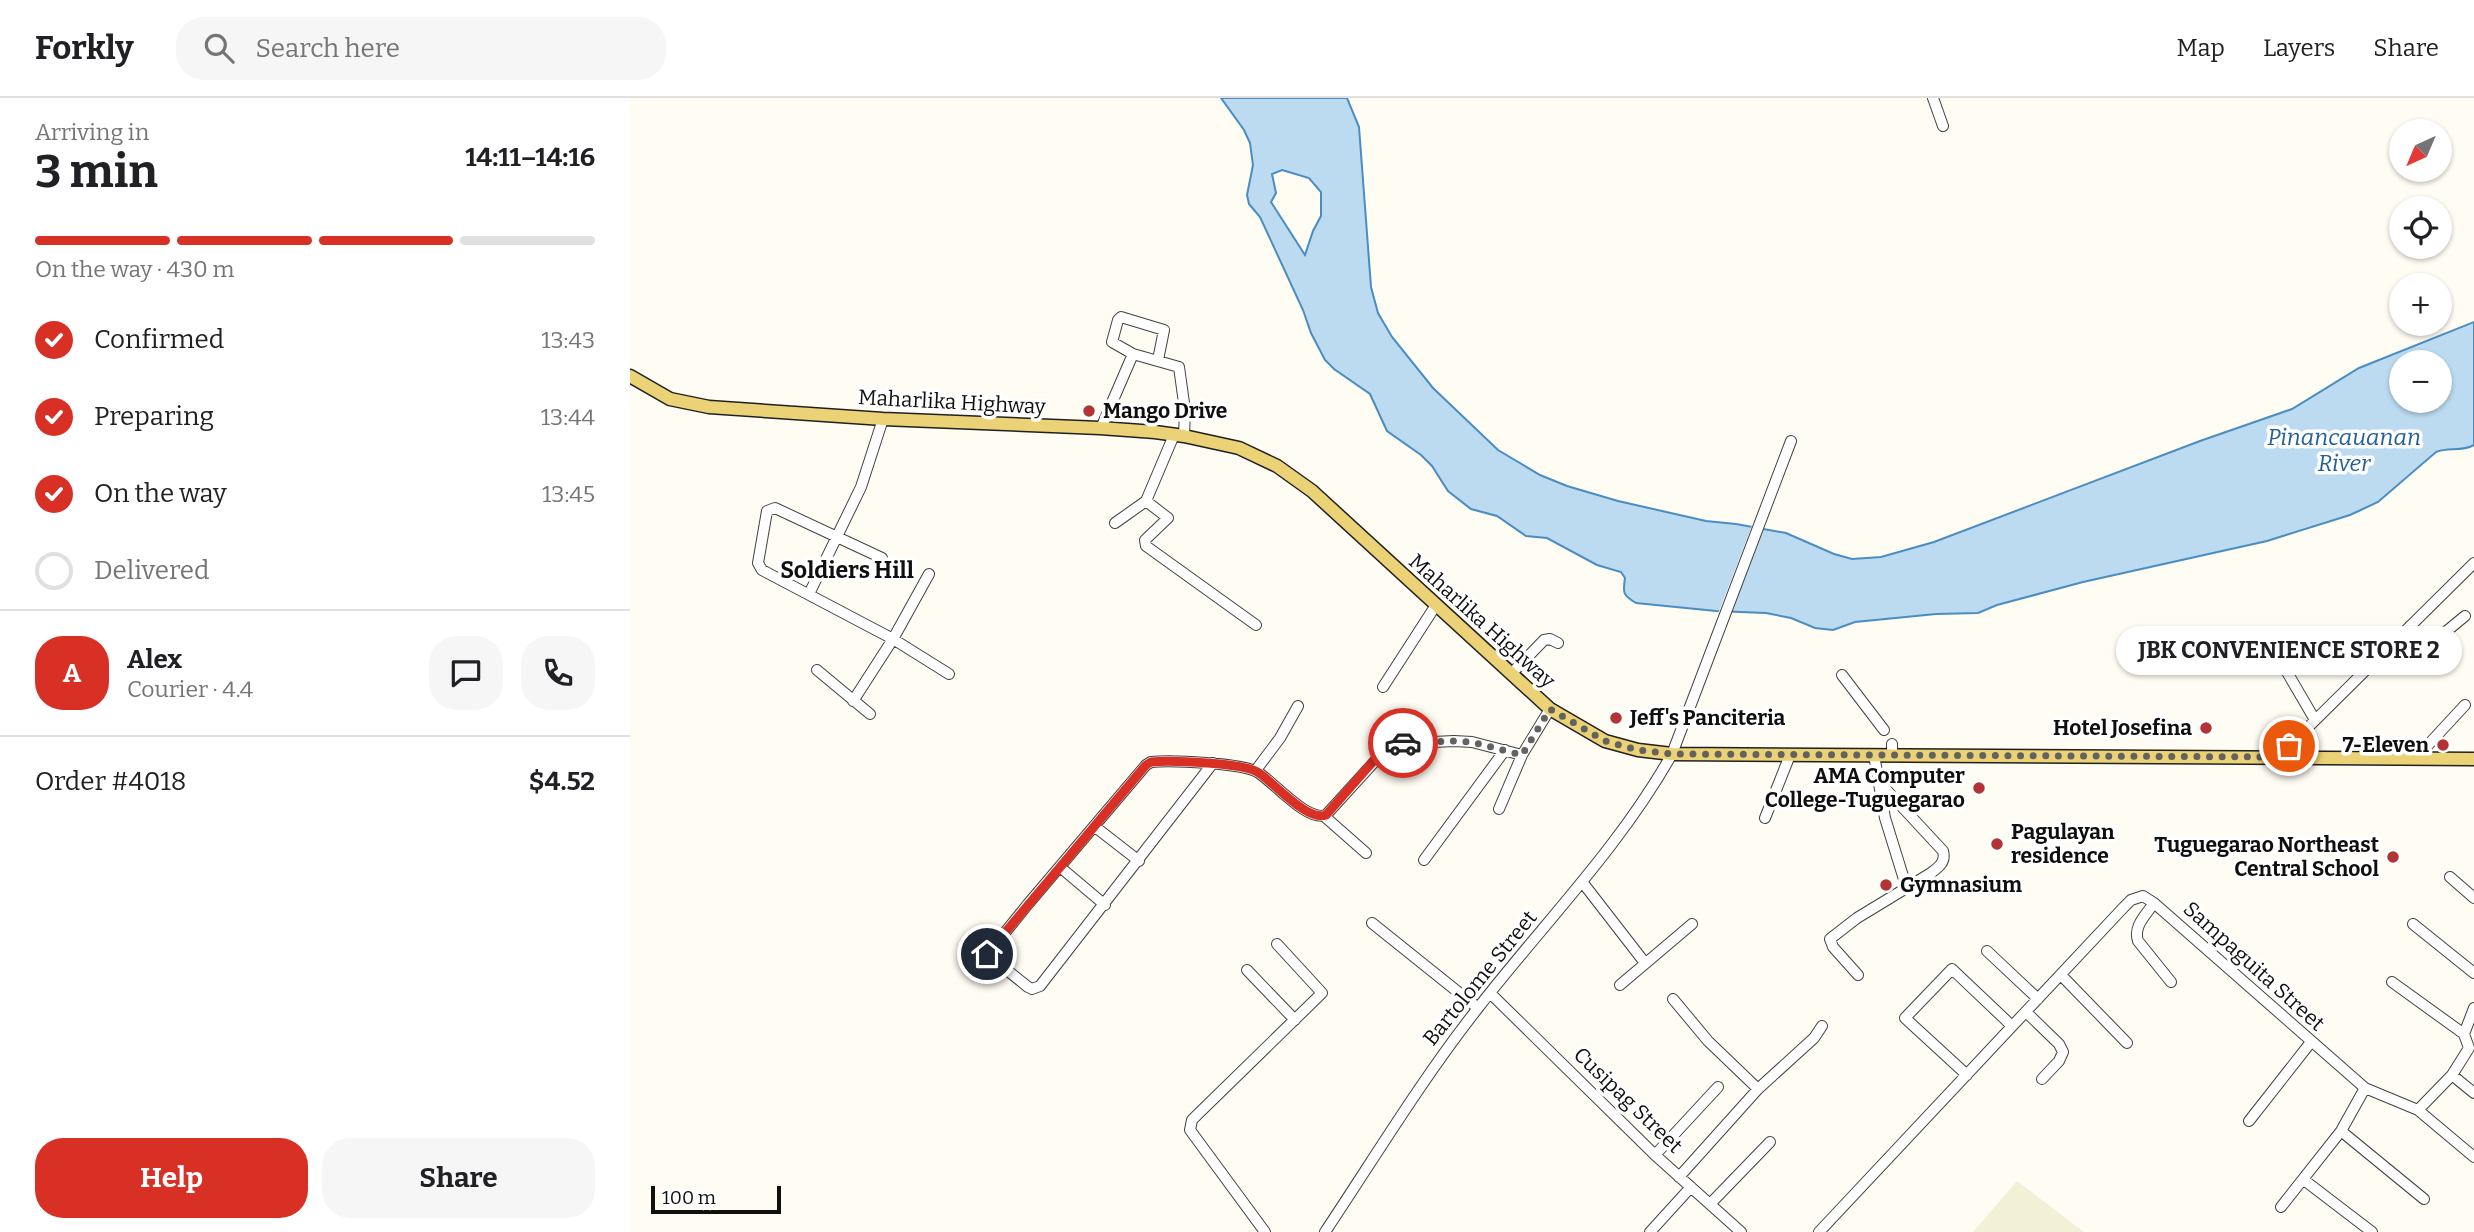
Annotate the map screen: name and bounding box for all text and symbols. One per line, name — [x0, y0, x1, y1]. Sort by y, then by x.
search box — [176, 17, 666, 80]
text: Forkly — [35, 28, 134, 68]
icon: search — [200, 29, 238, 67]
text: Search here — [256, 33, 400, 64]
text: Map — [2177, 34, 2225, 62]
text: Layers — [2263, 34, 2335, 62]
text: Share — [2373, 34, 2439, 62]
text: Arriving in — [35, 118, 149, 146]
north arrow — [2389, 119, 2452, 182]
map controls — [2389, 119, 2452, 413]
text: 14:11–14:16 — [465, 142, 595, 173]
text: 3 min — [35, 144, 158, 199]
button: locate — [2389, 196, 2452, 259]
text: On the way · 430 m — [35, 255, 234, 283]
button: + — [2389, 273, 2452, 336]
icon: check — [35, 321, 73, 359]
text: Confirmed — [94, 324, 224, 355]
text: 13:43 — [541, 326, 595, 354]
button: − — [2389, 350, 2452, 413]
street label: Maharlika Highway — [857, 384, 1047, 420]
icon: check — [35, 398, 73, 436]
place label: Mango Drive — [1103, 398, 1227, 424]
text: Preparing — [94, 401, 214, 432]
text: 13:44 — [541, 403, 595, 431]
marker: Mango Drive — [1081, 403, 1097, 419]
water label: Pinancauanan River — [2267, 423, 2421, 477]
icon: check — [35, 475, 73, 513]
text: On the way — [94, 478, 227, 509]
text: 13:45 — [542, 480, 595, 508]
street label: Maharlika Highway — [1403, 548, 1561, 694]
text: Delivered — [94, 555, 209, 586]
district label: Soldiers Hill — [780, 556, 914, 584]
callout: JBK CONVENIENCE STORE 2 — [2116, 627, 2462, 676]
button: chat — [429, 636, 503, 710]
button: phone — [521, 636, 595, 710]
text: JBK CONVENIENCE STORE 2 — [2138, 636, 2440, 664]
text: Alex — [127, 644, 182, 675]
text: A — [63, 658, 81, 689]
text: Courier · 4.4 — [127, 675, 253, 703]
place label: Jeff's Panciteria — [1629, 705, 1785, 731]
courier — [1368, 708, 1438, 778]
marker: Jeff's Panciteria — [1608, 710, 1624, 726]
place label: Hotel Josefina — [2053, 715, 2192, 741]
pin — [2259, 716, 2319, 776]
marker: Hotel Josefina — [2198, 720, 2214, 736]
icon: car — [1384, 724, 1422, 762]
icon: bag — [2270, 727, 2308, 765]
place label: 7-Eleven — [2343, 732, 2429, 758]
marker: 7-Eleven — [2435, 737, 2451, 753]
place label: AMA Computer College-Tuguegarao — [1765, 763, 1965, 813]
text: Order #4018 — [35, 766, 187, 797]
text: $4.52 — [529, 766, 595, 797]
marker: AMA Computer College-Tuguegarao — [1971, 780, 1987, 796]
place label: Pagulayan residence — [2011, 819, 2115, 869]
place label: Tuguegarao Northeast Central School — [2154, 832, 2380, 882]
marker: Pagulayan residence — [1989, 836, 2005, 852]
marker: Tuguegarao Northeast Central School — [2385, 849, 2401, 865]
place label: Gymnasium — [1900, 872, 2022, 898]
marker: Gymnasium — [1878, 877, 1894, 893]
street label: Sampaguita Street — [2178, 896, 2330, 1036]
street label: Bartolome Street — [1418, 905, 1543, 1051]
pin — [957, 924, 1017, 984]
icon: home — [968, 935, 1006, 973]
street label: Cusipag Street — [1568, 1042, 1688, 1159]
button: Help — [35, 1138, 308, 1218]
button: Share — [322, 1138, 595, 1218]
scale bar — [651, 1183, 780, 1215]
text: 100 m — [662, 1186, 716, 1209]

